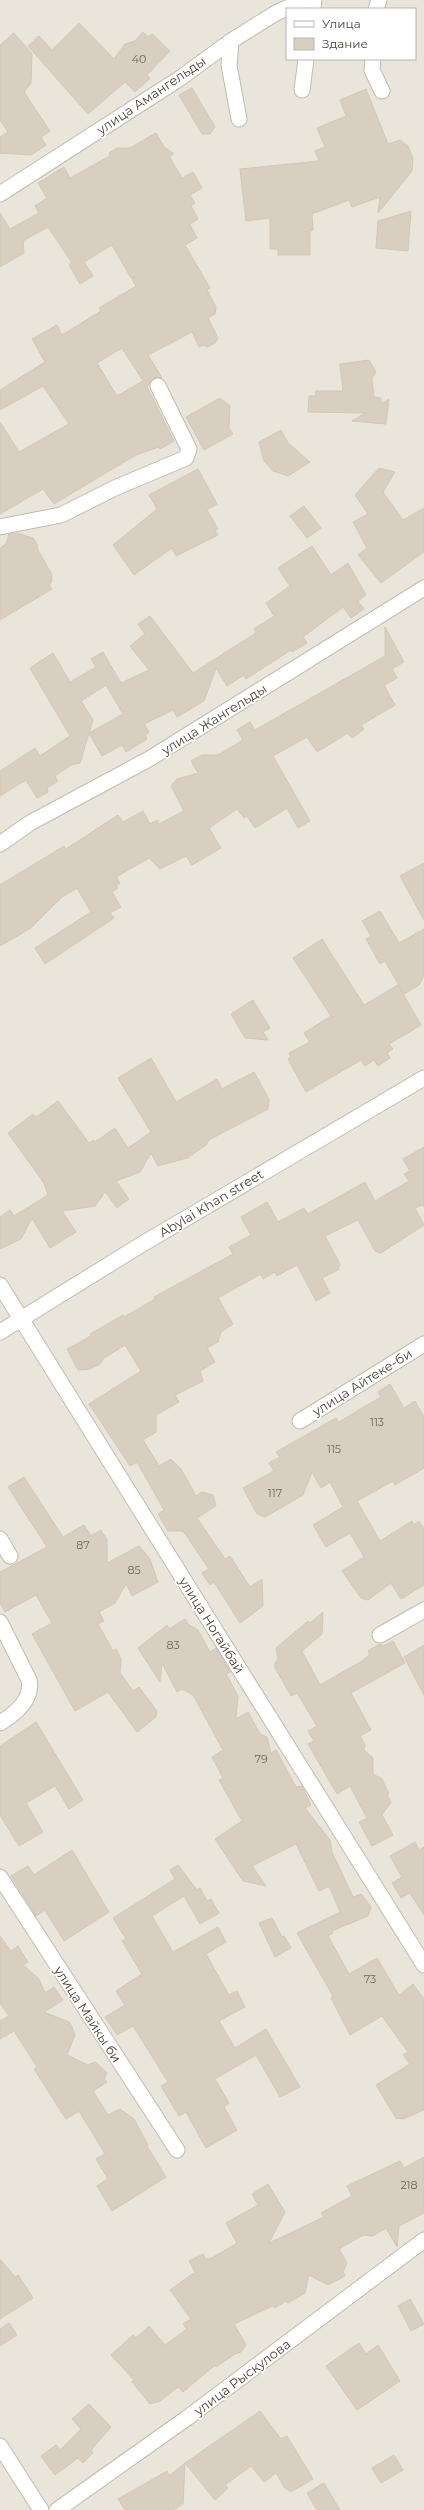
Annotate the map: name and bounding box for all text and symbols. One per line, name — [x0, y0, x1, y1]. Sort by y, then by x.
legend — [286, 8, 416, 60]
text: Улица — [322, 16, 361, 31]
text: Здание — [322, 36, 368, 51]
house number: 40 — [132, 52, 146, 66]
street label: улица Амангельды — [93, 53, 209, 138]
street label: улица Жангельды — [158, 680, 270, 758]
street label: Abylai Khan street — [156, 1166, 266, 1240]
street label: улица Айтеке-би — [308, 1345, 415, 1420]
house number: 113 — [370, 1415, 384, 1429]
house number: 115 — [327, 1442, 341, 1456]
house number: 117 — [268, 1486, 282, 1500]
house number: 87 — [76, 1538, 90, 1552]
house number: 85 — [127, 1563, 141, 1577]
street label: улица Ногайбай — [175, 1573, 248, 1676]
house number: 83 — [166, 1638, 180, 1652]
house number: 79 — [254, 1752, 268, 1766]
street label: улица Майкы би — [50, 1962, 125, 2065]
house number: 73 — [364, 1972, 376, 1986]
house number: 218 — [400, 2178, 418, 2192]
street label: улица Рыскулова — [190, 2336, 293, 2419]

